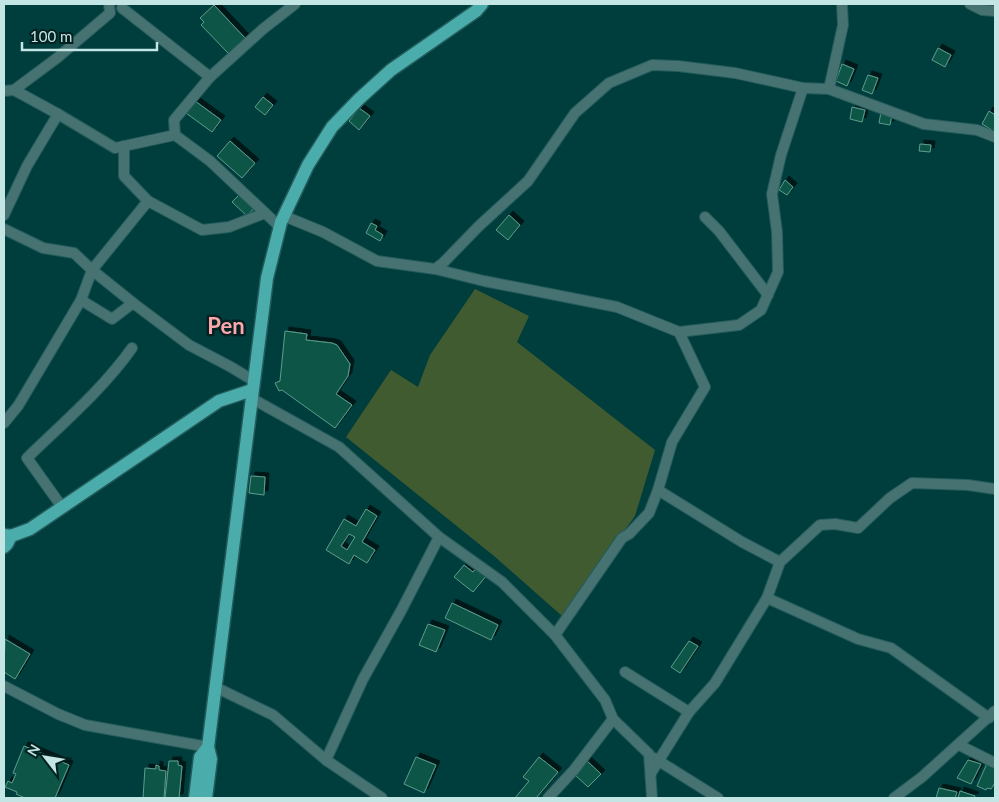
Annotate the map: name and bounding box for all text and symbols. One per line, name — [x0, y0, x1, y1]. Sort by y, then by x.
scale bar — [22, 20, 158, 52]
text: 100 m — [30, 27, 72, 45]
district label: Pen — [207, 312, 245, 339]
north arrow — [20, 732, 70, 782]
text: N — [23, 741, 43, 759]

